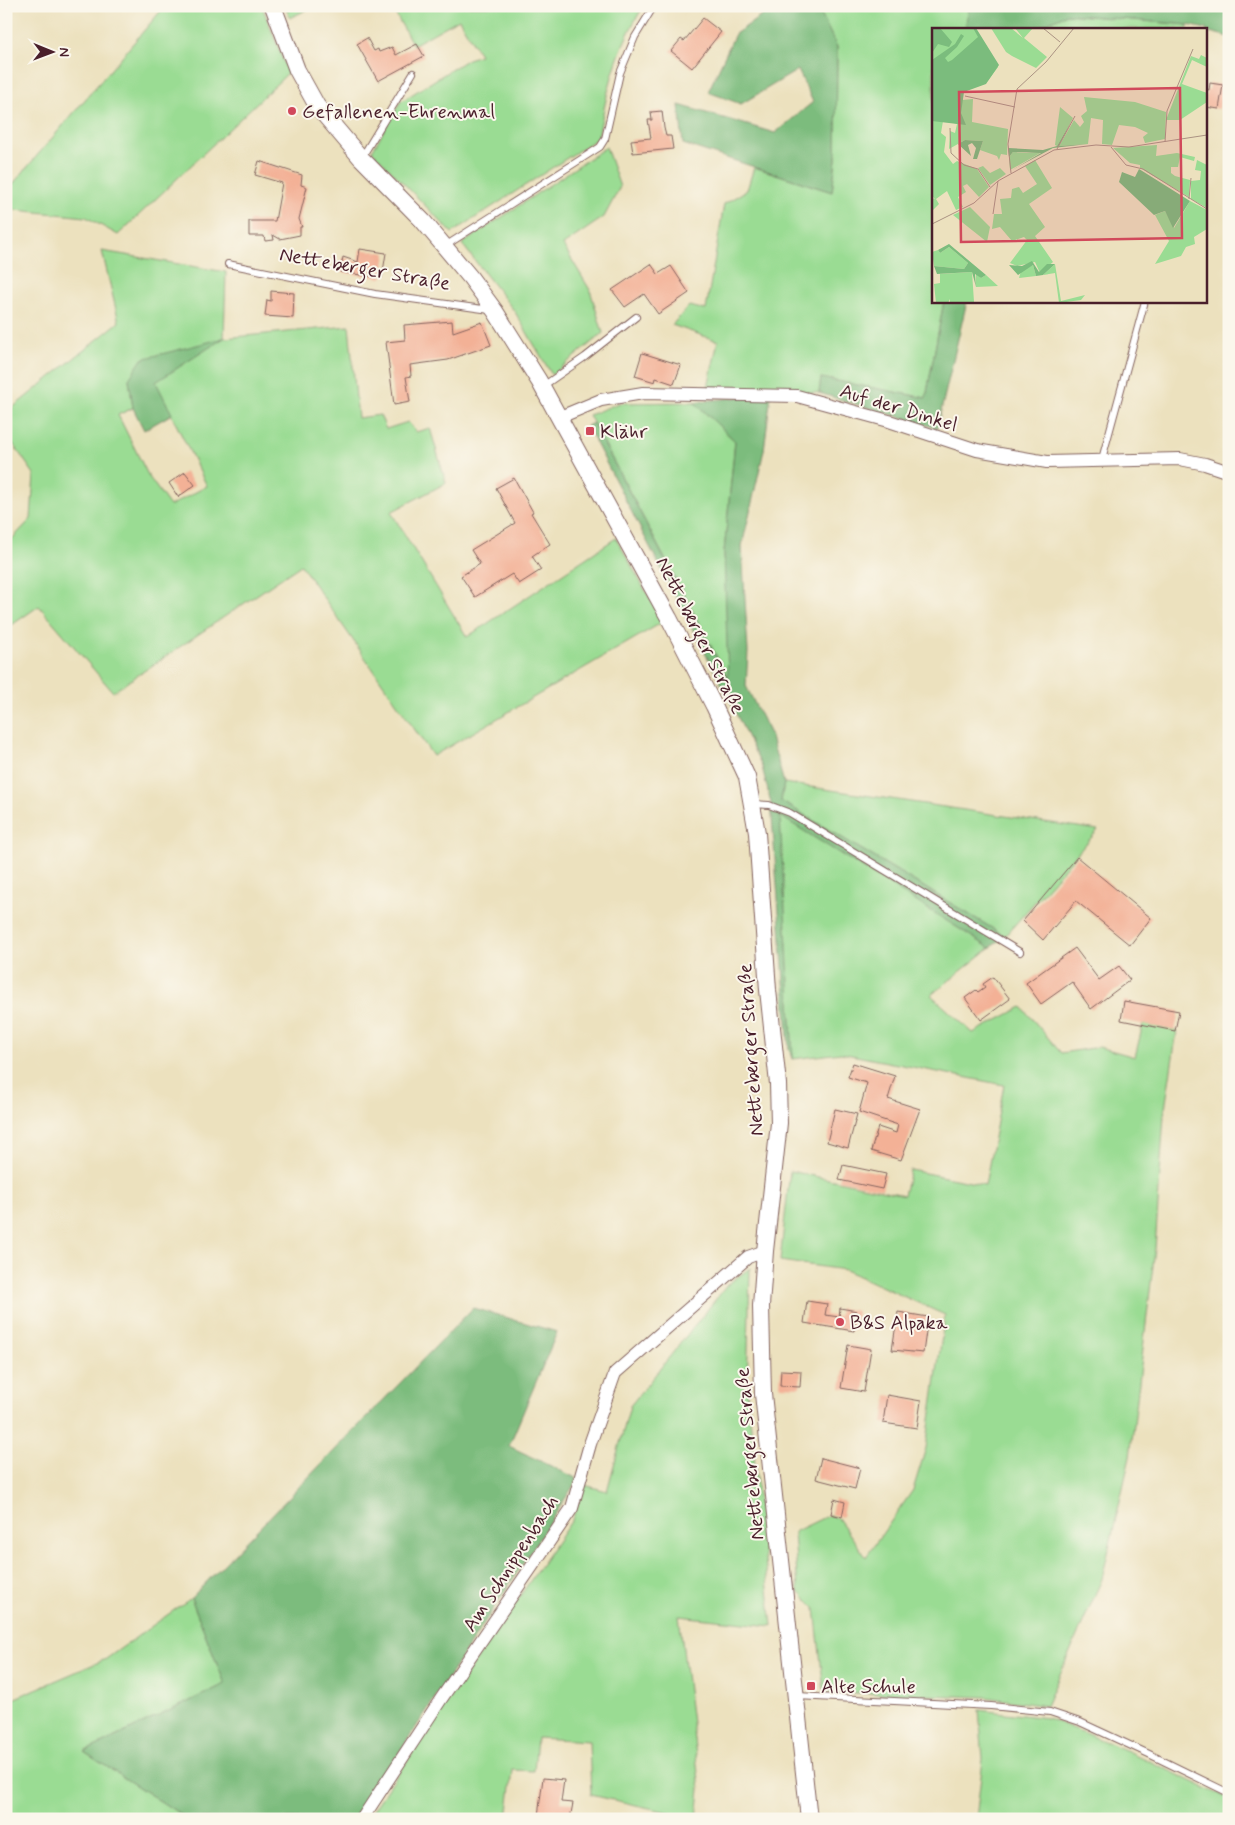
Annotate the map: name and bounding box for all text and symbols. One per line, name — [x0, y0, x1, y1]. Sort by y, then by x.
north arrow — [28, 28, 78, 78]
inset map — [932, 28, 1208, 302]
text: N — [55, 47, 73, 57]
place label: Gefallenen-Ehrenmal — [302, 99, 495, 126]
marker: Gefallenen-Ehrenmal — [286, 105, 298, 117]
street label: Netteberger Straße — [277, 241, 452, 300]
street label: Auf der Dinkel — [836, 378, 961, 439]
place label: Klähr — [600, 419, 648, 446]
marker: Klähr — [584, 425, 596, 437]
street label: Netteberger Straße — [647, 553, 751, 720]
street label: Netteberger Straße — [732, 962, 773, 1137]
place label: B&S Alpaka — [850, 1310, 949, 1337]
marker: B&S Alpaka — [834, 1316, 846, 1328]
street label: Netteberger Straße — [729, 1366, 773, 1541]
street label: Am Schnippenbach — [457, 1490, 566, 1637]
place label: Alte Schule — [821, 1674, 916, 1701]
marker: Alte Schule — [805, 1680, 817, 1692]

